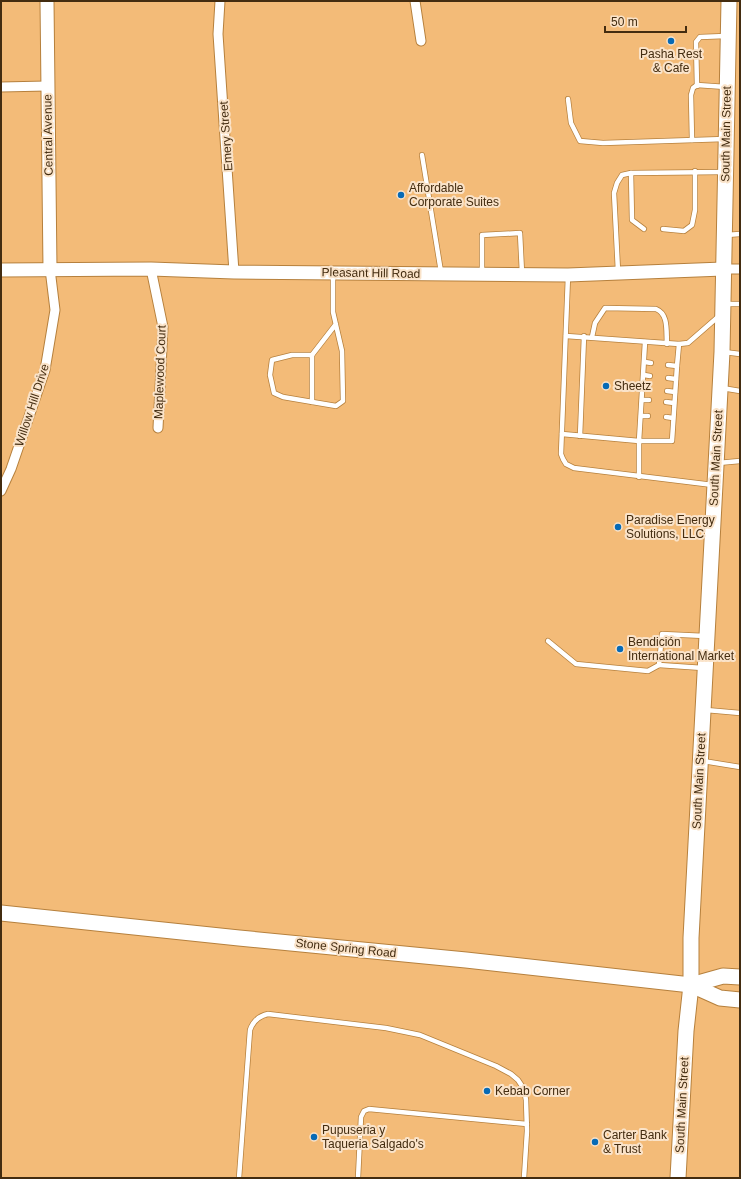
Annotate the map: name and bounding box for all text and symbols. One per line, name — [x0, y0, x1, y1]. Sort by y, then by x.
scale bar — [605, 8, 686, 34]
text: 50 m — [611, 15, 638, 29]
marker: Pasha Rest & Cafe — [666, 36, 676, 46]
place label: Pasha Rest & Cafe — [640, 47, 703, 75]
street label: South Main Street — [718, 85, 734, 182]
street label: Central Avenue — [40, 94, 56, 176]
street label: Emery Street — [217, 100, 235, 171]
place label: Affordable Corporate Suites — [409, 181, 499, 209]
marker: Affordable Corporate Suites — [396, 190, 406, 200]
street label: Pleasant Hill Road — [322, 265, 420, 281]
street label: Maplewood Court — [151, 324, 169, 419]
street label: Willow Hill Drive — [12, 362, 52, 448]
place label: Sheetz — [614, 379, 651, 393]
marker: Sheetz — [601, 381, 611, 391]
street label: South Main Street — [706, 409, 726, 506]
place label: Paradise Energy Solutions, LLC — [626, 513, 715, 541]
marker: Paradise Energy Solutions, LLC — [613, 522, 623, 532]
place label: Bendición International Market — [628, 635, 735, 663]
marker: Bendición International Market — [615, 644, 625, 654]
street label: South Main Street — [689, 732, 709, 829]
street label: Stone Spring Road — [295, 936, 397, 960]
street label: South Main Street — [672, 1056, 692, 1153]
place label: Kebab Corner — [495, 1084, 570, 1098]
marker: Kebab Corner — [482, 1086, 492, 1096]
place label: Pupuseria y Taqueria Salgado's — [322, 1123, 424, 1151]
place label: Carter Bank & Trust — [603, 1128, 668, 1156]
marker: Pupuseria y Taqueria Salgado's — [309, 1132, 319, 1142]
marker: Carter Bank & Trust — [590, 1137, 600, 1147]

